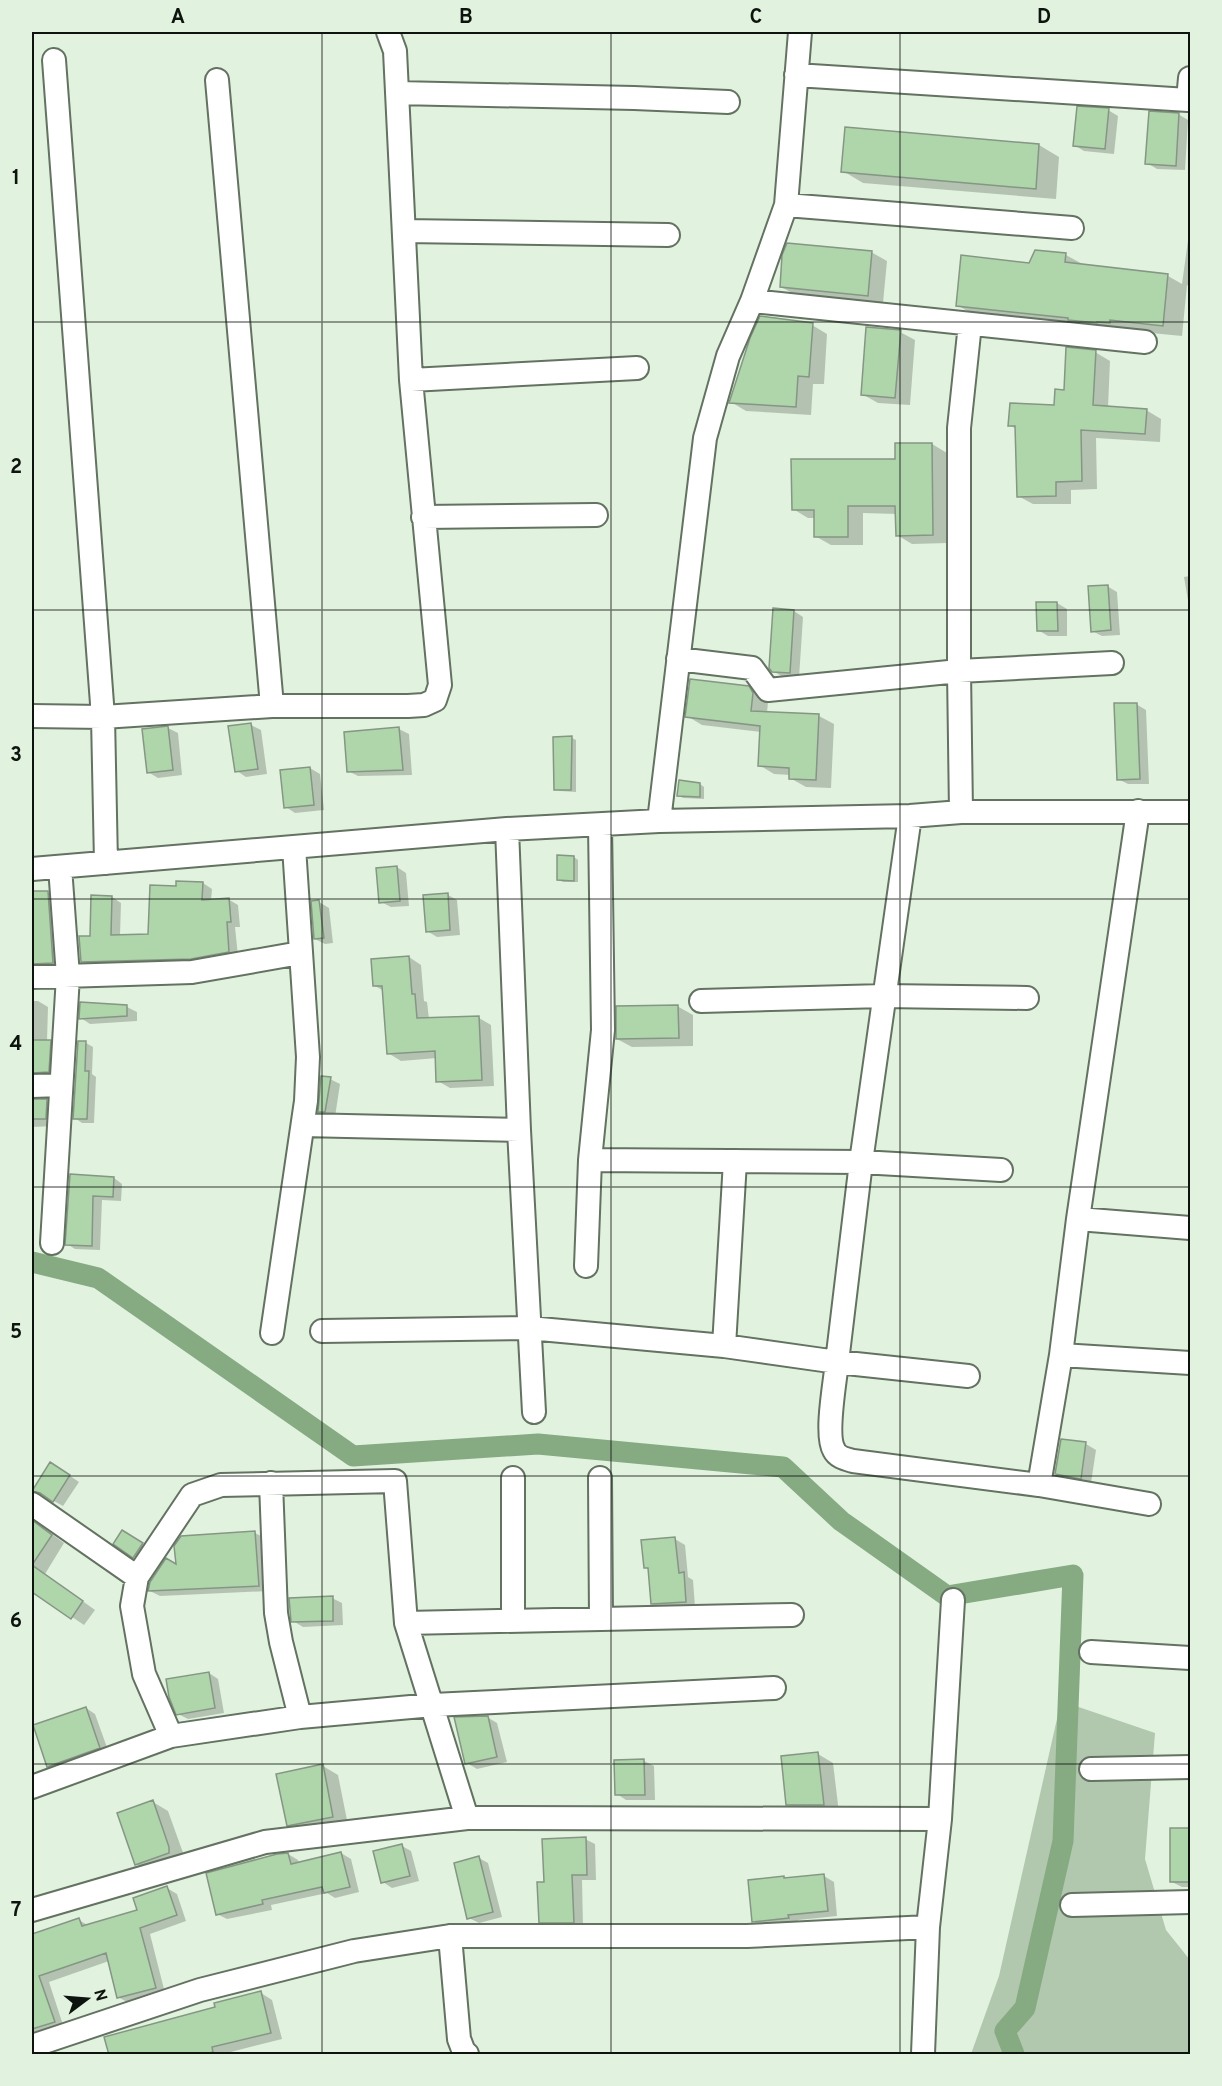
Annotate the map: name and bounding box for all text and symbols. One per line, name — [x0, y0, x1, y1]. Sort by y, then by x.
text: A — [171, 5, 185, 31]
text: B — [459, 5, 473, 31]
text: C — [750, 5, 762, 31]
text: D — [1037, 5, 1051, 31]
text: 1 — [12, 166, 20, 192]
text: 2 — [10, 455, 22, 481]
text: 3 — [10, 743, 22, 769]
text: 4 — [10, 1032, 22, 1058]
text: 5 — [10, 1320, 22, 1346]
text: 6 — [10, 1609, 22, 1635]
text: 7 — [11, 1898, 21, 1924]
north arrow — [57, 1969, 117, 2029]
text: N — [88, 1987, 111, 2004]

